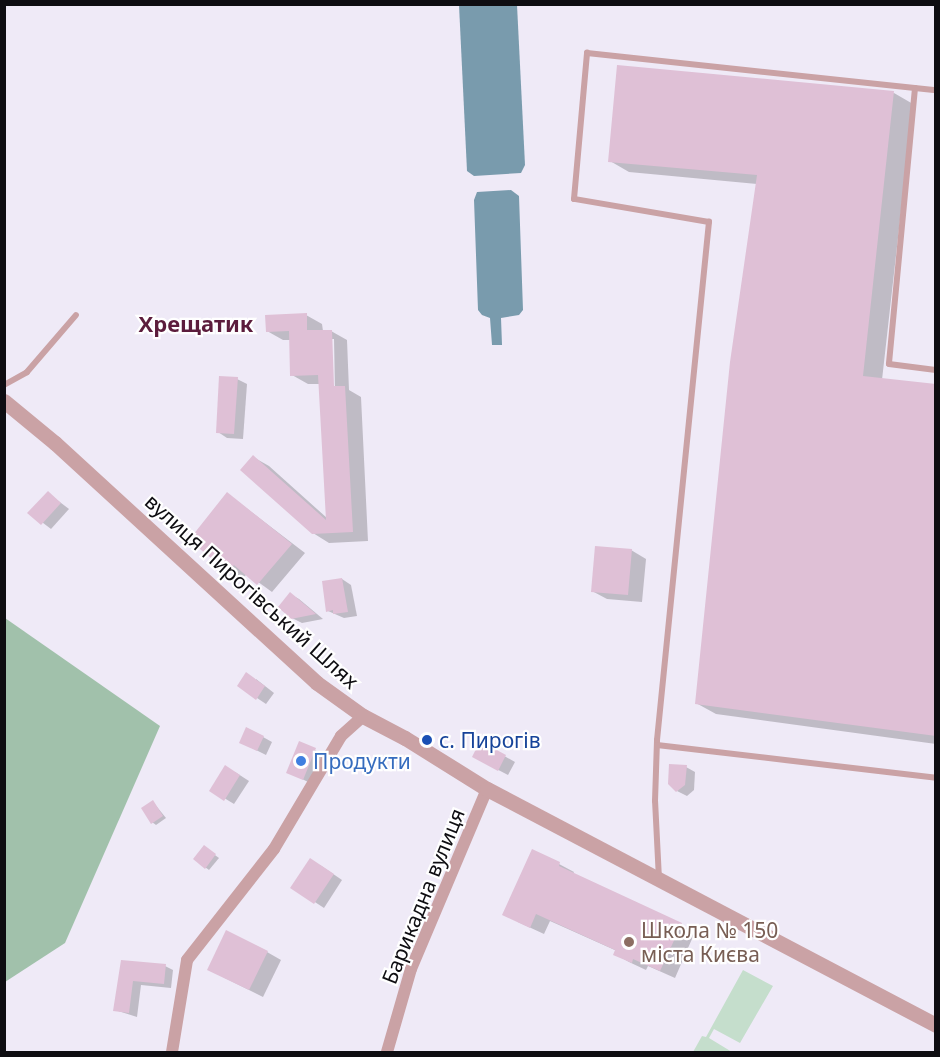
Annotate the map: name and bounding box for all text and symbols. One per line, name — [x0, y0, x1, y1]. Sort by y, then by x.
district label: Хрещатик — [139, 311, 253, 337]
street label: вулиця Пирогівський Шлях — [140, 488, 364, 694]
place label: с. Пирогів — [439, 727, 541, 753]
marker: с. Пирогів — [420, 733, 434, 747]
place label: Продукти — [313, 748, 411, 774]
marker: Продукти — [294, 754, 308, 768]
street label: Барикадна вулиця — [376, 805, 470, 987]
place label: Школа № 150 міста Києва — [641, 917, 778, 967]
marker: Школа № 150 міста Києва — [622, 935, 636, 949]

